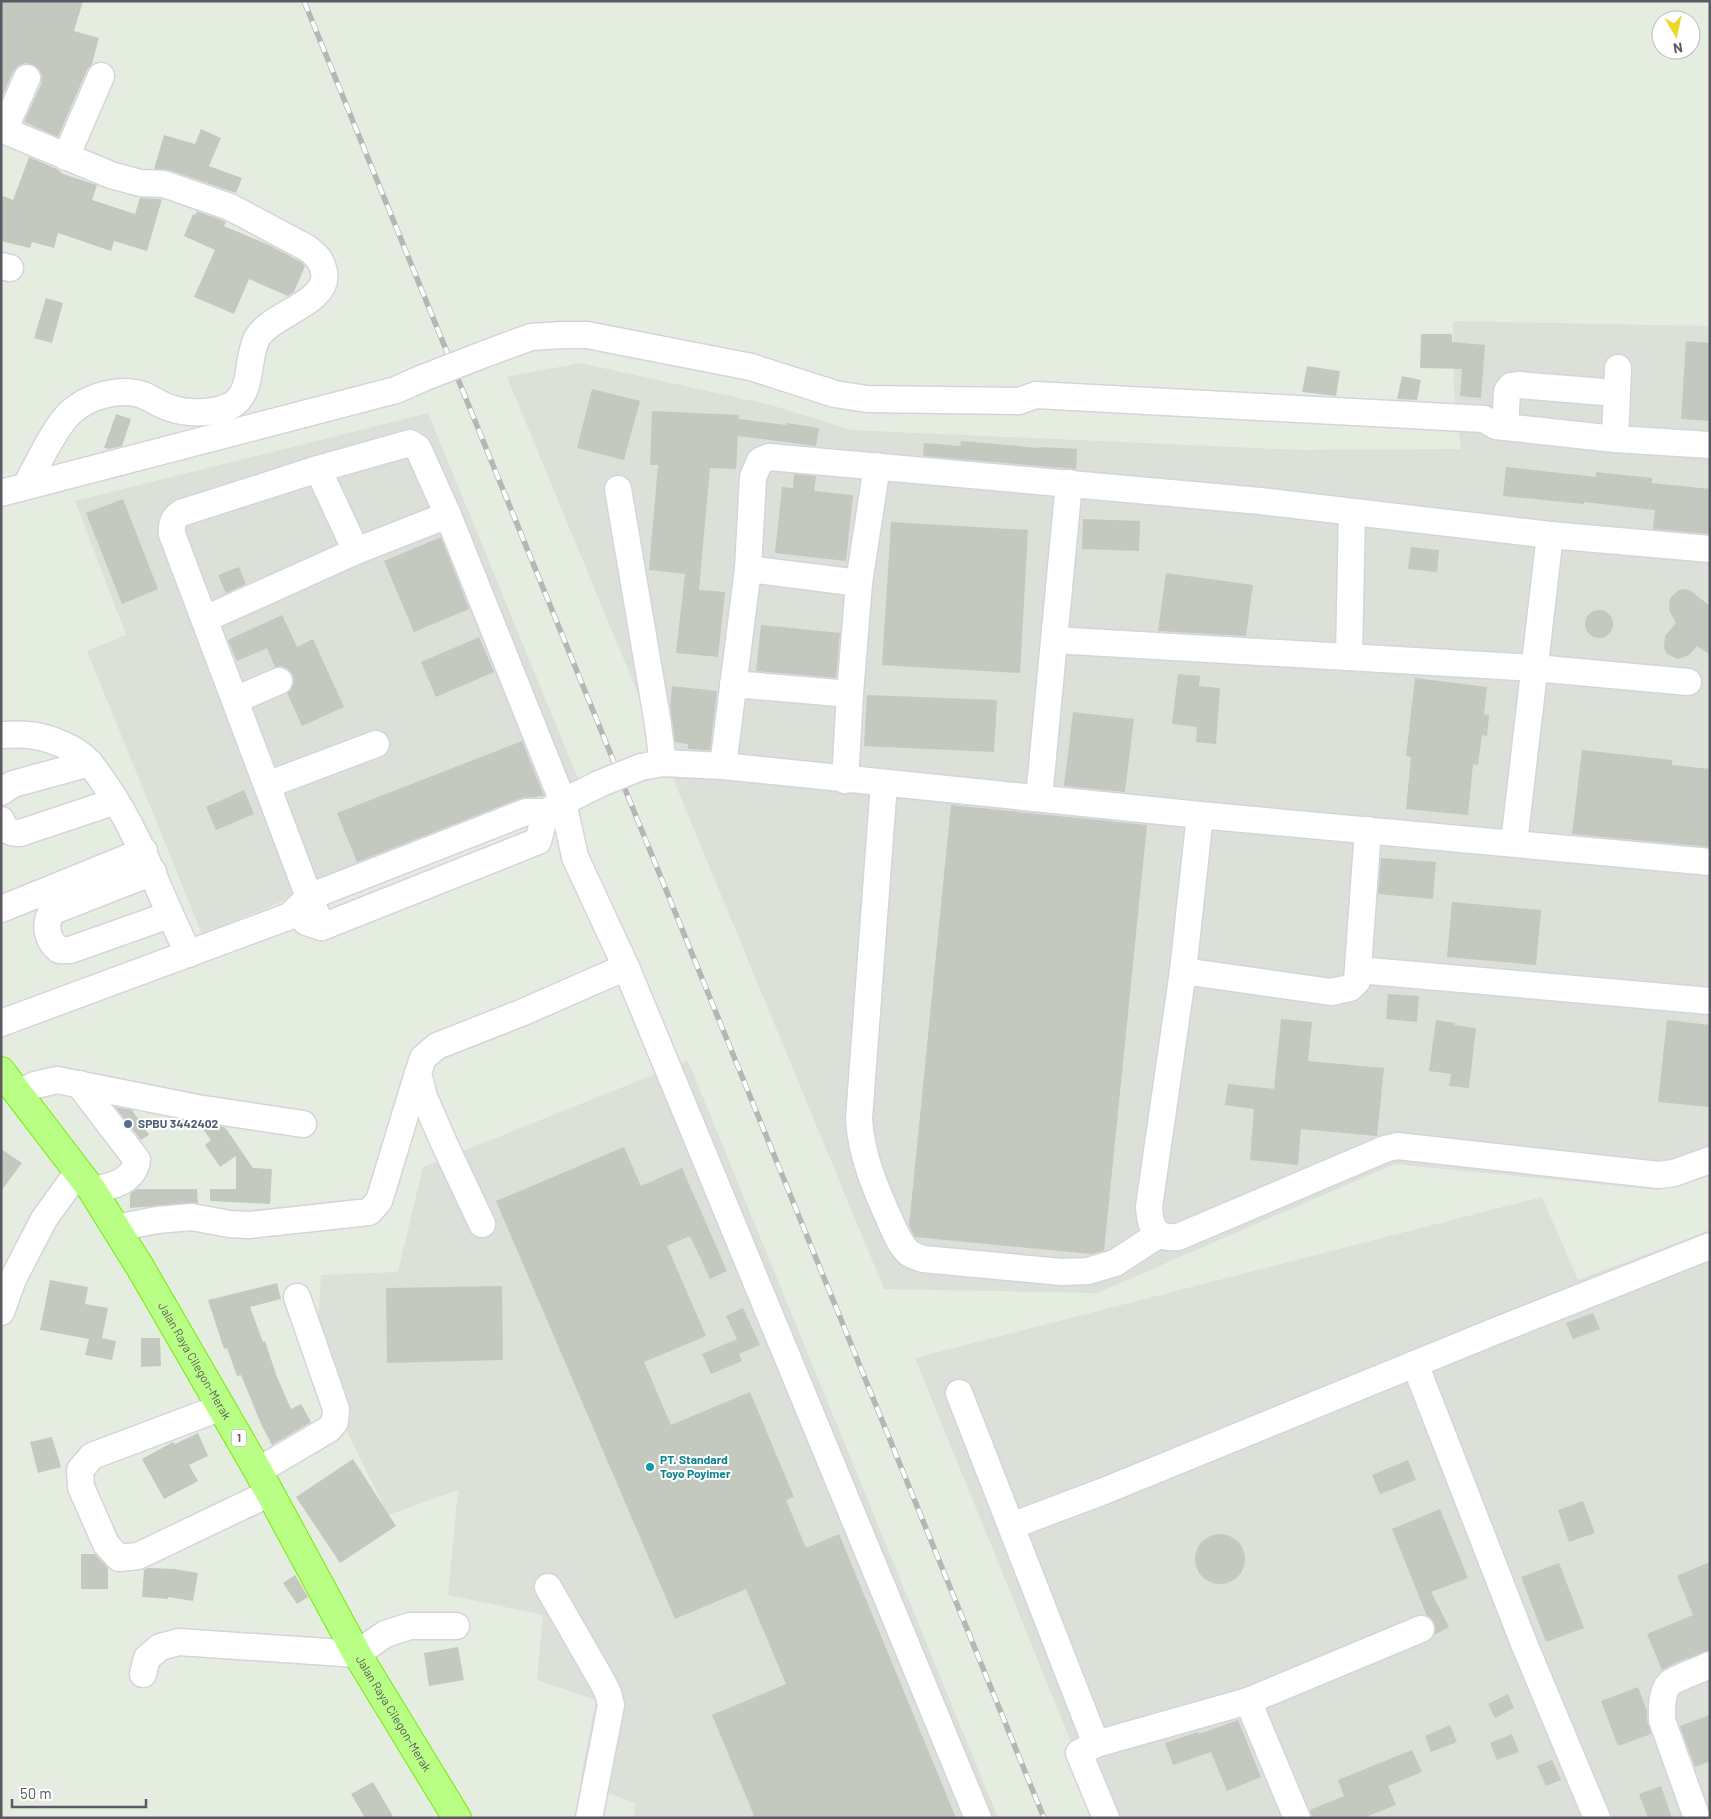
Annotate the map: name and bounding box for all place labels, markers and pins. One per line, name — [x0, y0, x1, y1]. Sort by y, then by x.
place label: SPBU 3442402 — [138, 1116, 219, 1130]
marker: SPBU 3442402 — [122, 1118, 134, 1130]
place label: PT. Standard Toyo Poyimer — [660, 1452, 731, 1480]
marker: PT. Standard Toyo Poyimer — [644, 1461, 656, 1473]

